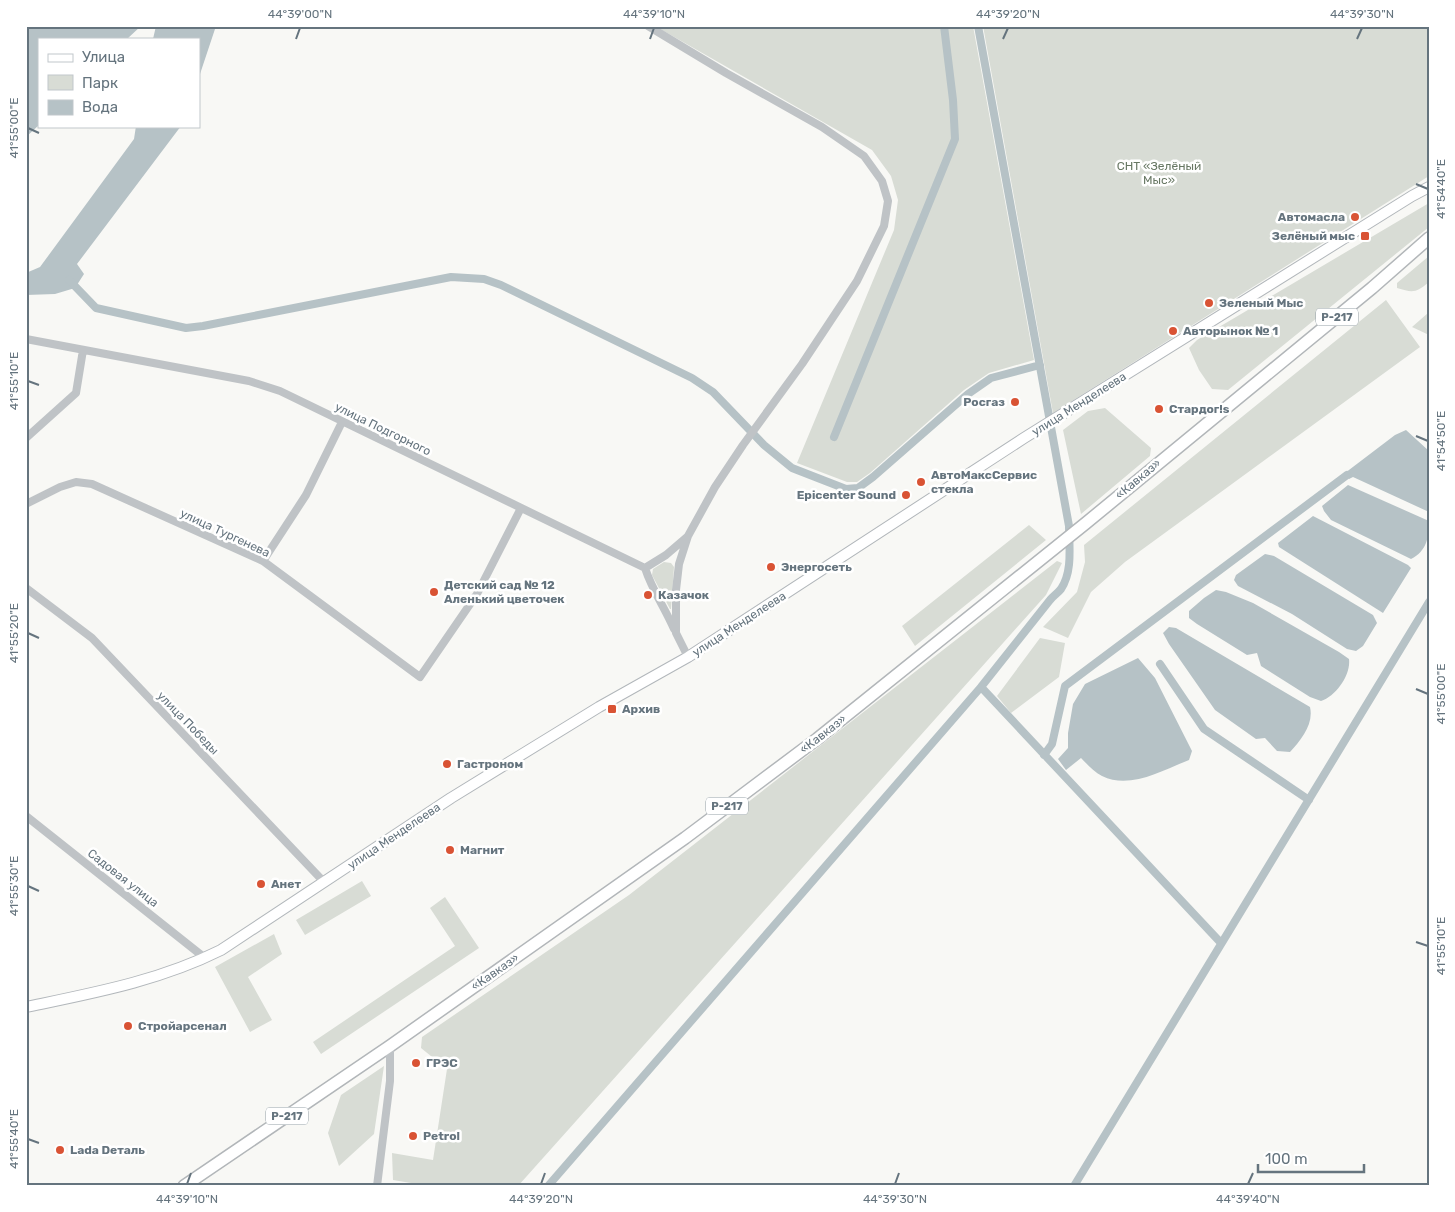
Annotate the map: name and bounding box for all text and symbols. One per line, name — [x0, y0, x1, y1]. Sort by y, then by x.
text: 44°39'00"N — [268, 7, 332, 21]
text: 44°39'10"N — [623, 7, 685, 21]
text: 44°39'20"N — [976, 7, 1040, 21]
text: 44°39'30"N — [1330, 7, 1394, 21]
legend — [38, 38, 200, 128]
text: Улица — [82, 48, 125, 66]
text: Парк — [82, 74, 118, 92]
text: 41°55'00"E — [7, 98, 21, 158]
text: Вода — [82, 98, 118, 116]
park label: СНТ «Зелёный Мыс» — [1117, 159, 1201, 187]
text: 41°54'40"E — [1434, 159, 1448, 219]
place label: Автомасла — [1278, 210, 1345, 224]
marker: Автомасла — [1349, 211, 1361, 223]
place label: Зелёный мыс — [1272, 229, 1355, 243]
marker: Зелёный мыс — [1359, 230, 1371, 242]
place label: Зеленый Мыс — [1219, 296, 1303, 310]
marker: Зеленый Мыс — [1203, 297, 1215, 309]
road number: Р-217 — [1316, 308, 1358, 326]
place label: Авторынок № 1 — [1183, 324, 1278, 338]
marker: Авторынок № 1 — [1167, 325, 1179, 337]
text: 41°55'10"E — [7, 352, 21, 410]
street label: улица Менделеева — [1029, 369, 1129, 439]
place label: Росгаз — [963, 395, 1005, 409]
marker: Росгаз — [1009, 396, 1021, 408]
street label: улица Подгорного — [333, 400, 433, 458]
place label: Стардог!s — [1169, 402, 1230, 416]
marker: Стардог!s — [1153, 403, 1165, 415]
text: 41°54'50"E — [1434, 411, 1448, 471]
street label: «Кавказ» — [1112, 456, 1164, 502]
place label: АвтоМаксСервис стекла — [931, 468, 1037, 496]
marker: АвтоМаксСервис стекла — [915, 476, 927, 488]
place label: Epicenter Sound — [797, 488, 896, 502]
marker: Epicenter Sound — [900, 489, 912, 501]
street label: улица Тургенева — [178, 506, 272, 560]
place label: Энергосеть — [781, 560, 852, 574]
marker: Энергосеть — [765, 561, 777, 573]
place label: Детский сад № 12 Аленький цветочек — [444, 578, 565, 606]
marker: Детский сад № 12 Аленький цветочек — [428, 586, 440, 598]
place label: Казачок — [658, 588, 710, 602]
marker: Казачок — [642, 589, 654, 601]
street label: улица Менделеева — [690, 589, 788, 659]
text: 41°55'20"E — [7, 603, 21, 663]
text: 41°55'00"E — [1434, 664, 1448, 724]
street label: улица Победы — [154, 689, 222, 757]
place label: Архив — [622, 702, 660, 716]
marker: Архив — [606, 703, 618, 715]
street label: «Кавказ» — [797, 712, 849, 756]
place label: Гастроном — [457, 757, 523, 771]
marker: Гастроном — [441, 758, 453, 770]
road number: Р-217 — [706, 798, 748, 814]
street label: улица Менделеева — [345, 800, 443, 872]
place label: Магнит — [460, 843, 505, 857]
marker: Магнит — [444, 844, 456, 856]
street label: Садовая улица — [85, 846, 161, 910]
text: 41°55'30"E — [7, 856, 21, 916]
place label: Анет — [271, 877, 301, 891]
marker: Анет — [255, 878, 267, 890]
text: 41°55'10"E — [1434, 917, 1448, 975]
street label: «Кавказ» — [469, 951, 521, 993]
place label: Стройарсенал — [138, 1019, 227, 1033]
marker: Стройарсенал — [122, 1020, 134, 1032]
place label: ГРЭС — [426, 1056, 458, 1070]
marker: ГРЭС — [410, 1057, 422, 1069]
road number: Р-217 — [266, 1108, 308, 1124]
text: 41°55'40"E — [7, 1109, 21, 1169]
place label: Petrol — [423, 1129, 460, 1143]
marker: Petrol — [407, 1130, 419, 1142]
scale bar — [1258, 1142, 1364, 1174]
place label: Lada Dеталь — [70, 1143, 145, 1157]
marker: Lada Dеталь — [54, 1144, 66, 1156]
text: 100 m — [1265, 1150, 1307, 1168]
text: 44°39'10"N — [156, 1192, 218, 1206]
text: 44°39'20"N — [509, 1192, 573, 1206]
text: 44°39'30"N — [863, 1192, 927, 1206]
text: 44°39'40"N — [1216, 1192, 1280, 1206]

